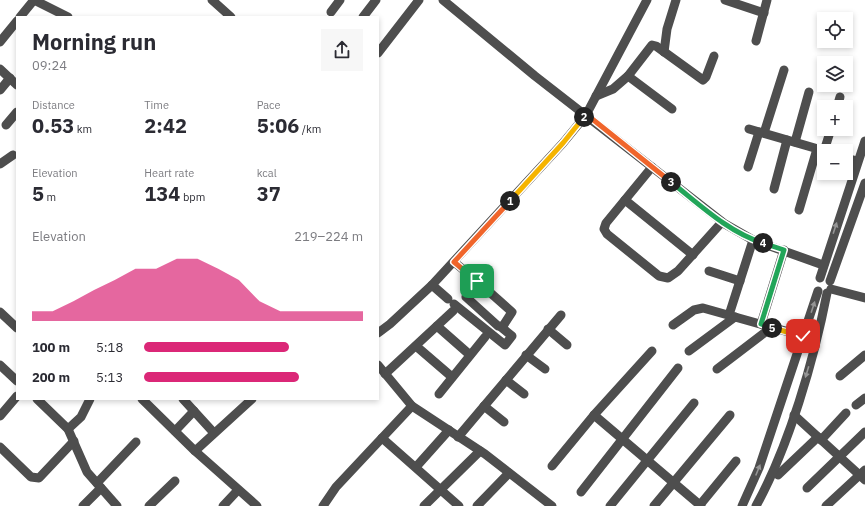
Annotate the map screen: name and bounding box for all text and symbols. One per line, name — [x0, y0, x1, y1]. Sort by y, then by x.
map controls — [817, 12, 853, 180]
button: locate — [817, 12, 853, 48]
text: Morning run — [32, 27, 156, 56]
button: share — [321, 29, 363, 71]
button: layers — [817, 56, 853, 92]
text: 09:24 — [32, 57, 67, 74]
text: Distance — [32, 98, 75, 112]
text: Time — [144, 98, 169, 112]
text: Pace — [257, 98, 281, 112]
button: + — [817, 100, 853, 136]
pin: 2 — [574, 107, 594, 127]
text: 2 — [581, 110, 587, 124]
text: 0.53 — [32, 112, 74, 139]
text: 2:42 — [144, 112, 187, 139]
text: 5:06 — [257, 112, 299, 139]
text: km — [74, 122, 92, 136]
text: /km — [299, 122, 321, 136]
button: − — [817, 144, 853, 180]
text: Elevation — [32, 166, 78, 180]
text: Heart rate — [144, 166, 194, 180]
text: kcal — [257, 166, 277, 180]
pin: 3 — [661, 172, 681, 192]
text: 3 — [668, 175, 674, 189]
text: 5 — [32, 180, 44, 207]
text: 134 — [144, 180, 180, 207]
text: 37 — [257, 180, 281, 207]
text: m — [44, 190, 56, 204]
text: bpm — [180, 190, 205, 204]
pin: 1 — [500, 191, 520, 211]
text: 1 — [507, 194, 513, 208]
one-way arrow — [833, 221, 839, 233]
text: Elevation — [32, 228, 86, 245]
text: 219–224 m — [294, 228, 363, 245]
pin: 4 — [753, 233, 773, 253]
text: 4 — [760, 236, 766, 250]
pin — [460, 264, 494, 298]
icon: arrive — [466, 270, 488, 292]
one-way arrow — [810, 301, 816, 313]
pin: 5 — [762, 318, 782, 338]
pin — [786, 319, 820, 353]
text: 5 — [769, 321, 775, 335]
icon: check — [792, 325, 814, 347]
text: 100 m — [32, 339, 70, 356]
text: 5:18 — [96, 339, 123, 356]
one-way arrow — [804, 366, 810, 378]
text: 200 m — [32, 369, 70, 386]
text: 5:13 — [96, 369, 123, 386]
one-way arrow — [755, 464, 761, 476]

